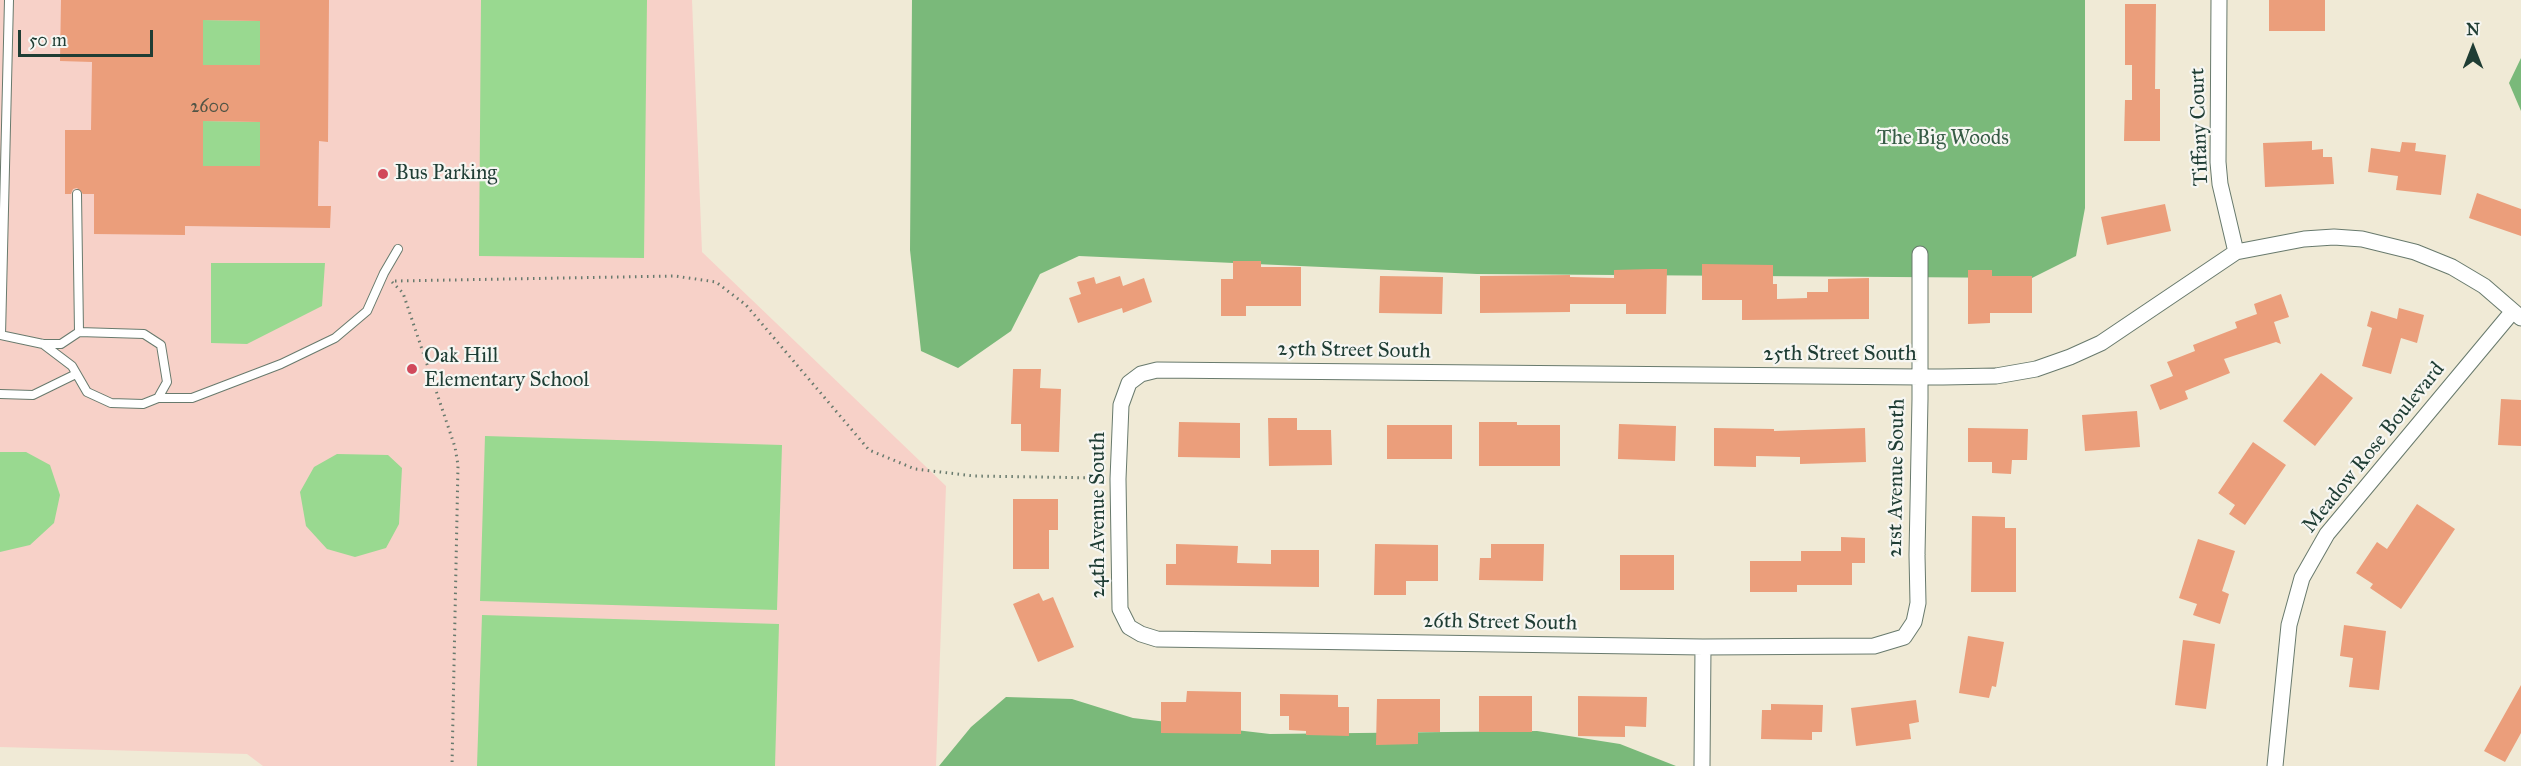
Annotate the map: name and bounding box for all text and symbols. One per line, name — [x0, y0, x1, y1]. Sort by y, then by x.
scale bar — [21, 18, 156, 56]
north arrow — [2443, 18, 2503, 78]
text: N — [2466, 20, 2480, 39]
text: 50 m — [29, 29, 67, 51]
street label: Tiffany Court — [2185, 67, 2215, 187]
house number: 2600 — [190, 97, 230, 119]
park label: The Big Woods — [1877, 126, 2009, 152]
place label: Bus Parking — [395, 161, 497, 187]
marker: Bus Parking — [376, 167, 390, 181]
street label: 25th Street South — [1277, 337, 1431, 365]
street label: 25th Street South — [1763, 342, 1917, 368]
place label: Oak Hill Elementary School — [424, 344, 589, 394]
street label: Meadow Rose Boulevard — [2297, 358, 2451, 538]
marker: Oak Hill Elementary School — [405, 362, 419, 376]
street label: 21st Avenue South — [1883, 398, 1911, 558]
street label: 24th Avenue South — [1086, 432, 1112, 598]
street label: 26th Street South — [1423, 609, 1577, 637]

